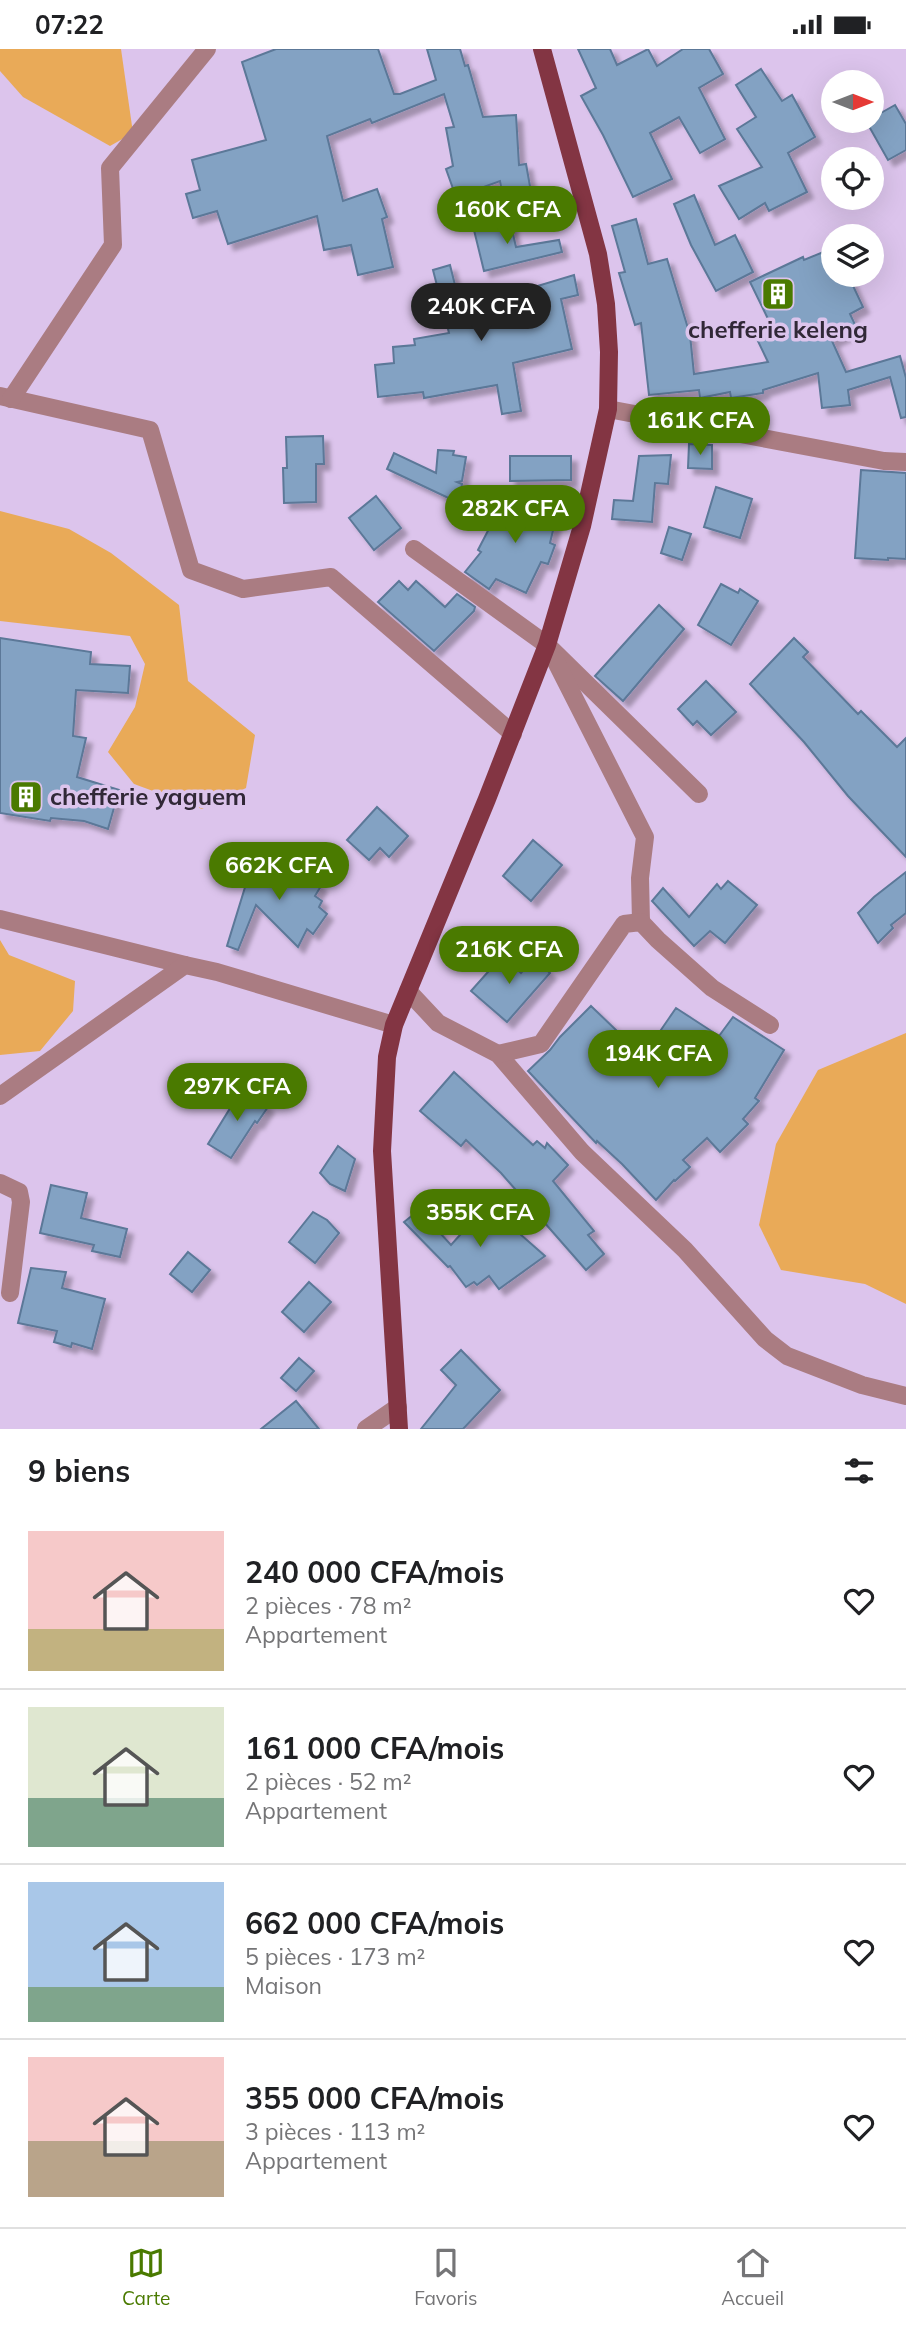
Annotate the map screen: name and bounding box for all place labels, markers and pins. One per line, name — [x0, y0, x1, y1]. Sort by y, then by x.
pin: 160K CFA — [435, 187, 579, 246]
building icon: chefferie keleng — [759, 275, 797, 313]
pin: 240K CFA — [409, 283, 553, 343]
place label: chefferie keleng — [688, 314, 868, 344]
pin: 161K CFA — [628, 397, 772, 457]
pin: 282K CFA — [443, 485, 587, 545]
building icon: chefferie yaguem — [7, 778, 45, 816]
place label: chefferie yaguem — [50, 781, 247, 811]
pin: 662K CFA — [207, 843, 351, 902]
pin: 216K CFA — [437, 927, 581, 986]
pin: 194K CFA — [586, 1031, 730, 1090]
pin: 297K CFA — [165, 1063, 309, 1123]
pin: 355K CFA — [408, 1189, 552, 1249]

